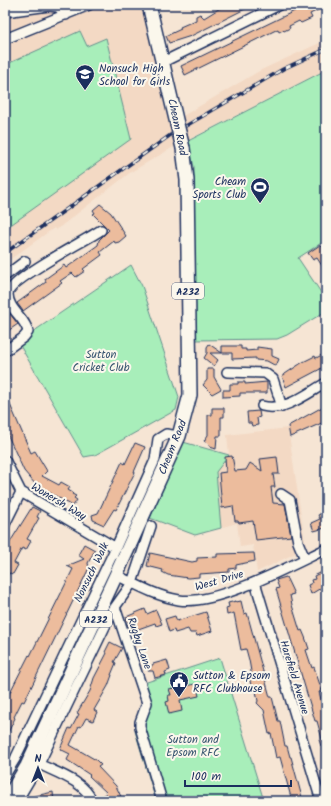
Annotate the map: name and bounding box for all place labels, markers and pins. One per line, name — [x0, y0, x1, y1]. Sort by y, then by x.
place label: Nonsuch High School for Girls — [99, 60, 171, 91]
school or university icon: Nonsuch High School for Girls — [74, 63, 96, 91]
place label: Cheam Sports Club — [193, 173, 246, 204]
sports icon: Cheam Sports Club — [249, 176, 271, 204]
place label: Sutton & Epsom RFC Clubhouse — [193, 667, 270, 698]
public building icon: Sutton & Epsom RFC Clubhouse — [168, 670, 190, 698]

